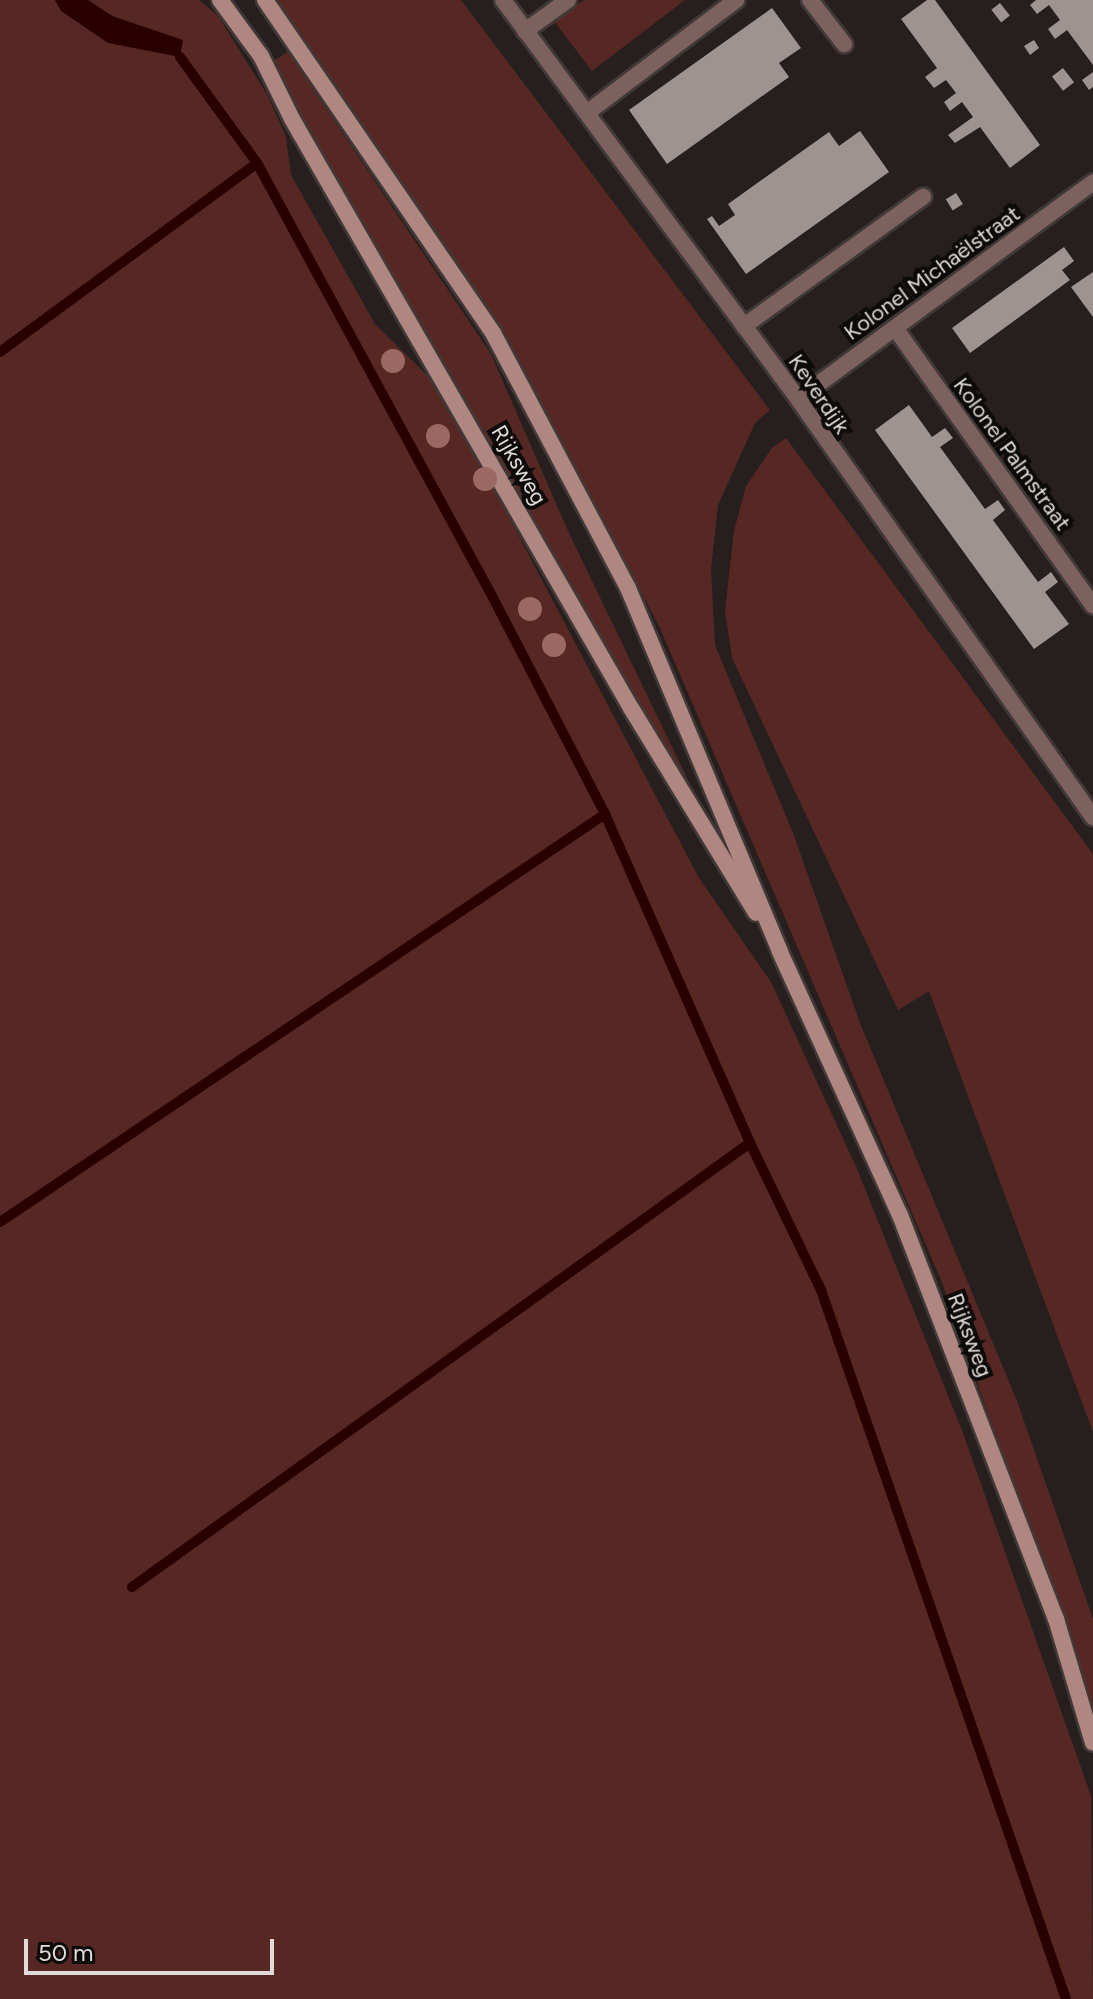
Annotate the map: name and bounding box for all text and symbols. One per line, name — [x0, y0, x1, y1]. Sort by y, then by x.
street label: Kolonel Michaëlstraat — [839, 200, 1025, 346]
street label: Keverdijk — [783, 349, 855, 439]
street label: Kolonel Palmstraat — [948, 373, 1076, 535]
street label: Rijksweg — [486, 420, 552, 510]
street label: Rijksweg — [942, 1289, 998, 1381]
scale bar — [28, 1923, 278, 1973]
text: 50 m — [38, 1938, 94, 1967]

